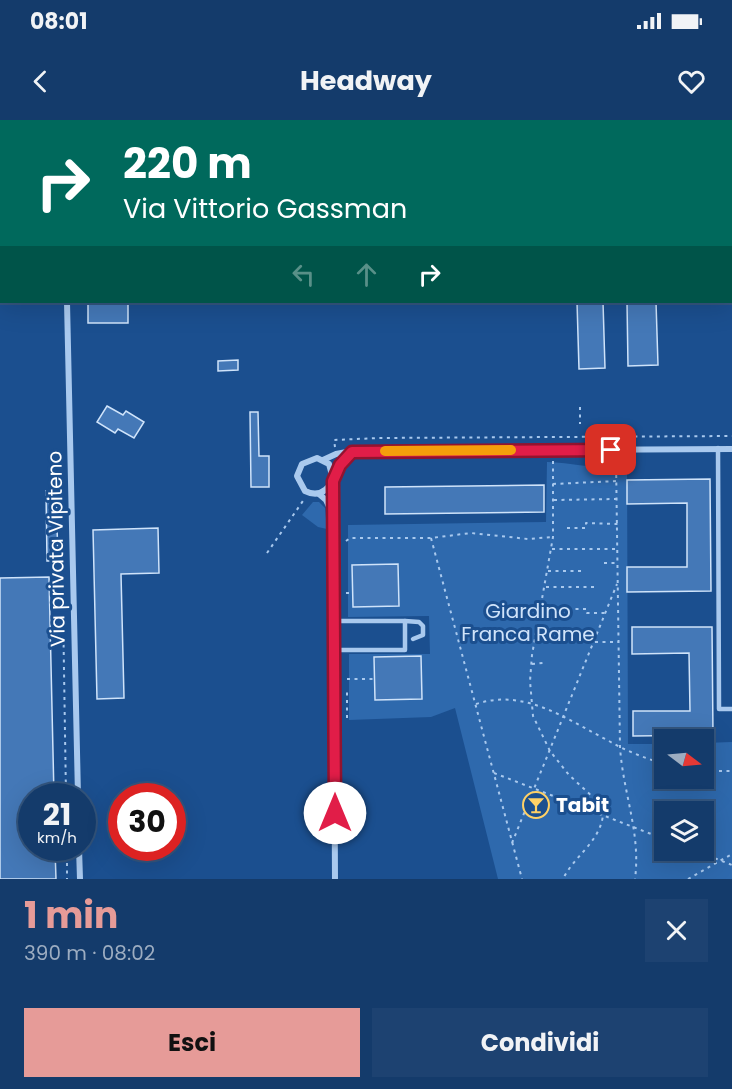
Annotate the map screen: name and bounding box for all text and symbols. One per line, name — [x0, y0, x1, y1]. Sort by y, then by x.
text: 08:01 — [30, 6, 87, 37]
text: Headway — [300, 62, 432, 99]
icon: back — [24, 65, 57, 98]
icon: heart — [675, 65, 708, 98]
text: 220 m — [123, 134, 252, 193]
icon: right — [24, 144, 102, 222]
text: Via Vittorio Gassman — [123, 190, 407, 227]
icon: left — [287, 258, 320, 291]
icon: ahead — [350, 258, 383, 291]
icon: right — [413, 258, 446, 291]
pin — [585, 424, 636, 475]
icon: arrive — [594, 433, 627, 466]
street label: Via privata Vipiteno — [40, 451, 72, 647]
park label: Giardino Franca Rame — [461, 597, 595, 648]
north arrow — [654, 729, 714, 789]
map controls — [654, 729, 714, 861]
position arrow — [303, 781, 367, 845]
speed limit sign: 30 — [108, 783, 186, 861]
bar icon: Tabit — [521, 790, 551, 820]
place label: Tabit — [556, 791, 609, 819]
text: 21 — [43, 793, 71, 836]
button: layers — [654, 801, 714, 861]
text: km/h — [37, 827, 77, 848]
text: 1 min — [24, 890, 118, 941]
button: close — [645, 899, 708, 962]
text: 390 m · 08:02 — [24, 939, 155, 967]
button: Esci — [24, 1008, 360, 1077]
button: Condividi — [372, 1008, 708, 1077]

